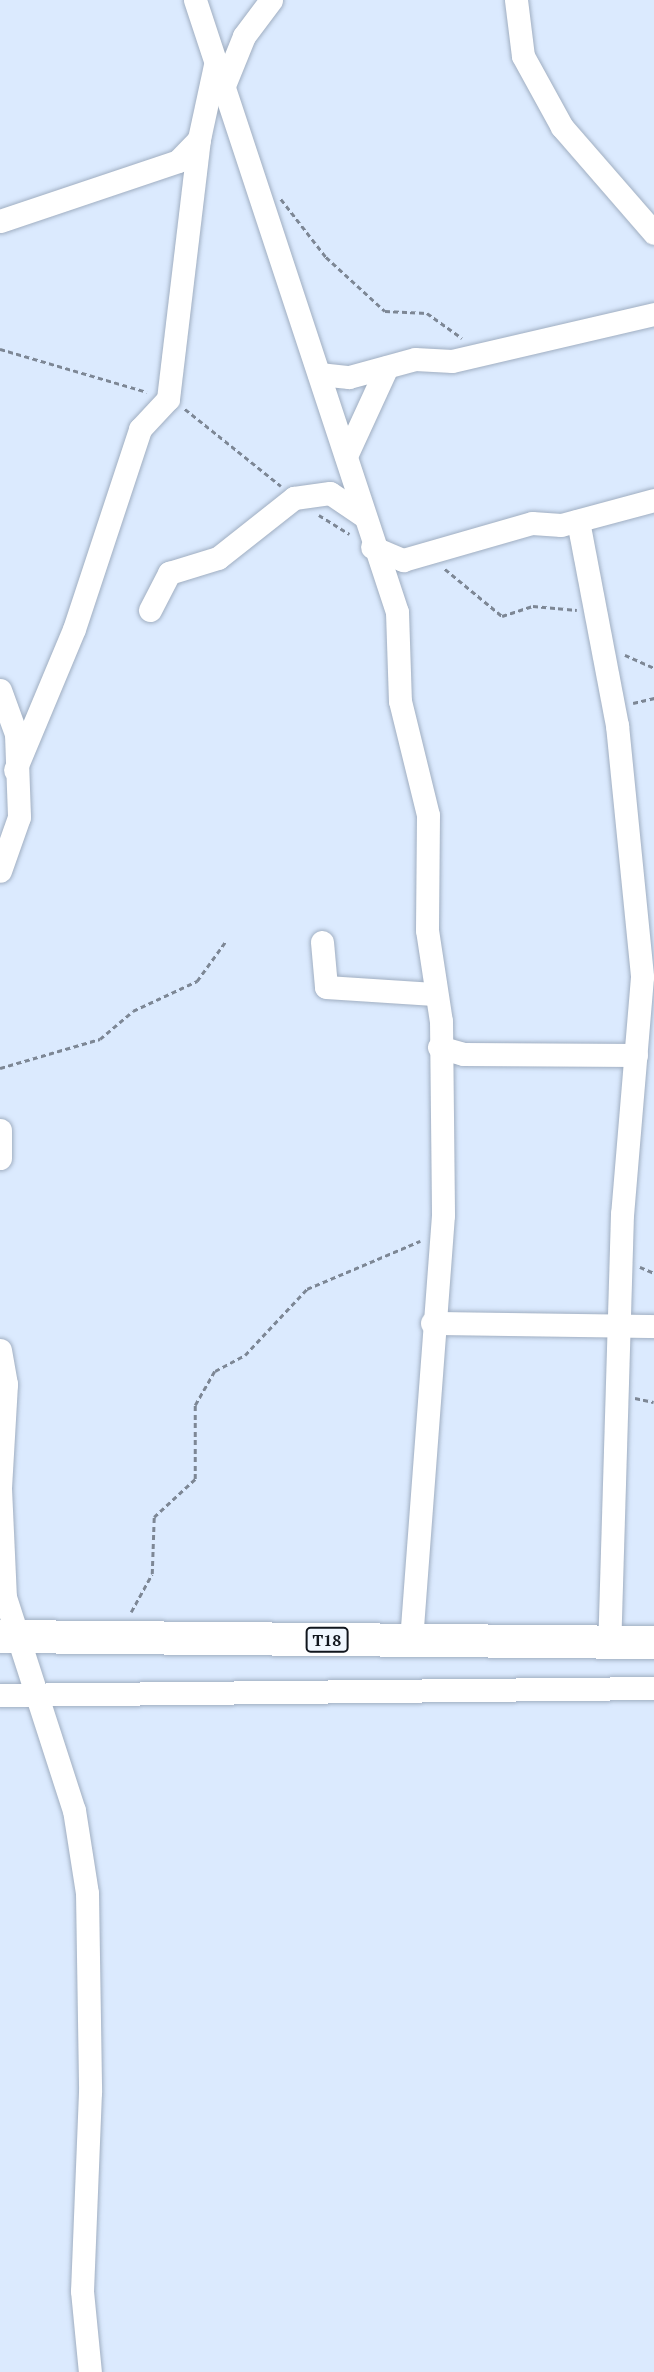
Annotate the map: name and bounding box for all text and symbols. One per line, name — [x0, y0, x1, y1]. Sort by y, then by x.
road number: T18 — [304, 1628, 350, 1652]

